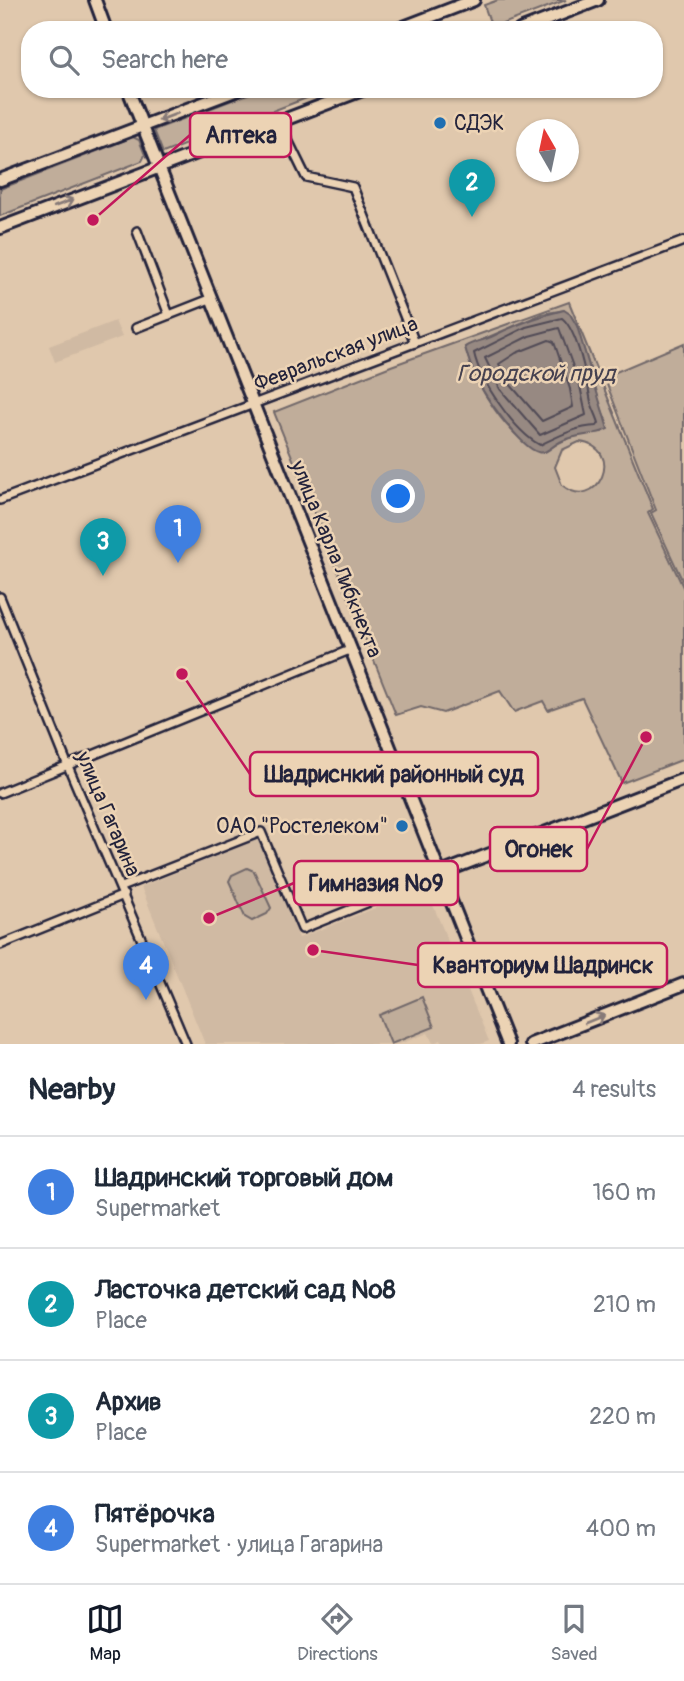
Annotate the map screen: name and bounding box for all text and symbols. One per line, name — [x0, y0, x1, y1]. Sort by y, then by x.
search box — [21, 21, 663, 98]
icon: search — [45, 41, 83, 79]
text: Search here — [101, 44, 228, 76]
place label: СДЭК — [454, 110, 504, 137]
one-way arrow — [157, 111, 179, 124]
callout: Аптека — [190, 113, 291, 157]
marker: СДЭК — [432, 115, 448, 131]
north arrow — [516, 119, 579, 182]
text: Аптека — [205, 121, 277, 150]
pin: 2 — [449, 159, 495, 217]
one-way arrow — [52, 196, 74, 209]
street label: Февральская улица — [250, 310, 422, 398]
water label: Городской пруд — [457, 359, 617, 388]
street label: улица Карла Либкнехта — [284, 455, 388, 662]
your location — [381, 479, 415, 513]
pin: 1 — [155, 505, 201, 563]
pin: 3 — [80, 518, 126, 576]
street label: улица Гагарина — [69, 747, 146, 881]
callout: Шадриснкий районный суд — [250, 752, 538, 796]
text: Шадриснкий районный суд — [263, 760, 525, 789]
place label: ОАО "Ростелеком" — [216, 813, 388, 840]
marker: ОАО "Ростелеком" — [394, 818, 410, 834]
callout: Огонек — [490, 827, 587, 871]
text: Огонек — [504, 835, 574, 864]
callout: Гимназия №9 — [294, 861, 458, 905]
text: Гимназия №9 — [308, 869, 444, 898]
pin: 4 — [123, 942, 169, 1000]
callout: Кванториум Шадринск — [418, 943, 667, 987]
text: Кванториум Шадринск — [432, 951, 654, 980]
one-way arrow — [583, 1011, 605, 1024]
text: Nearby — [28, 1071, 115, 1108]
text: 4 results — [572, 1075, 656, 1104]
text: Шадринский торговый дом — [95, 1162, 394, 1194]
text: 1 — [47, 1178, 56, 1207]
text: 160 m — [592, 1178, 656, 1207]
text: Supermarket — [95, 1194, 220, 1223]
text: Ласточка детский сад №8 — [95, 1274, 396, 1306]
text: 2 — [45, 1290, 57, 1319]
text: 210 m — [593, 1290, 656, 1319]
text: Place — [95, 1306, 147, 1335]
text: Архив — [95, 1386, 162, 1418]
text: 3 — [45, 1402, 57, 1431]
text: 220 m — [589, 1402, 656, 1431]
text: Place — [95, 1418, 147, 1447]
text: Пятёрочка — [95, 1498, 215, 1530]
text: 4 — [44, 1514, 58, 1543]
text: 400 m — [586, 1514, 656, 1543]
text: Supermarket · улица Гагарина — [95, 1530, 383, 1559]
tab: Map — [86, 1600, 124, 1666]
tab: Directions — [297, 1600, 378, 1666]
tab: Saved — [550, 1600, 598, 1666]

